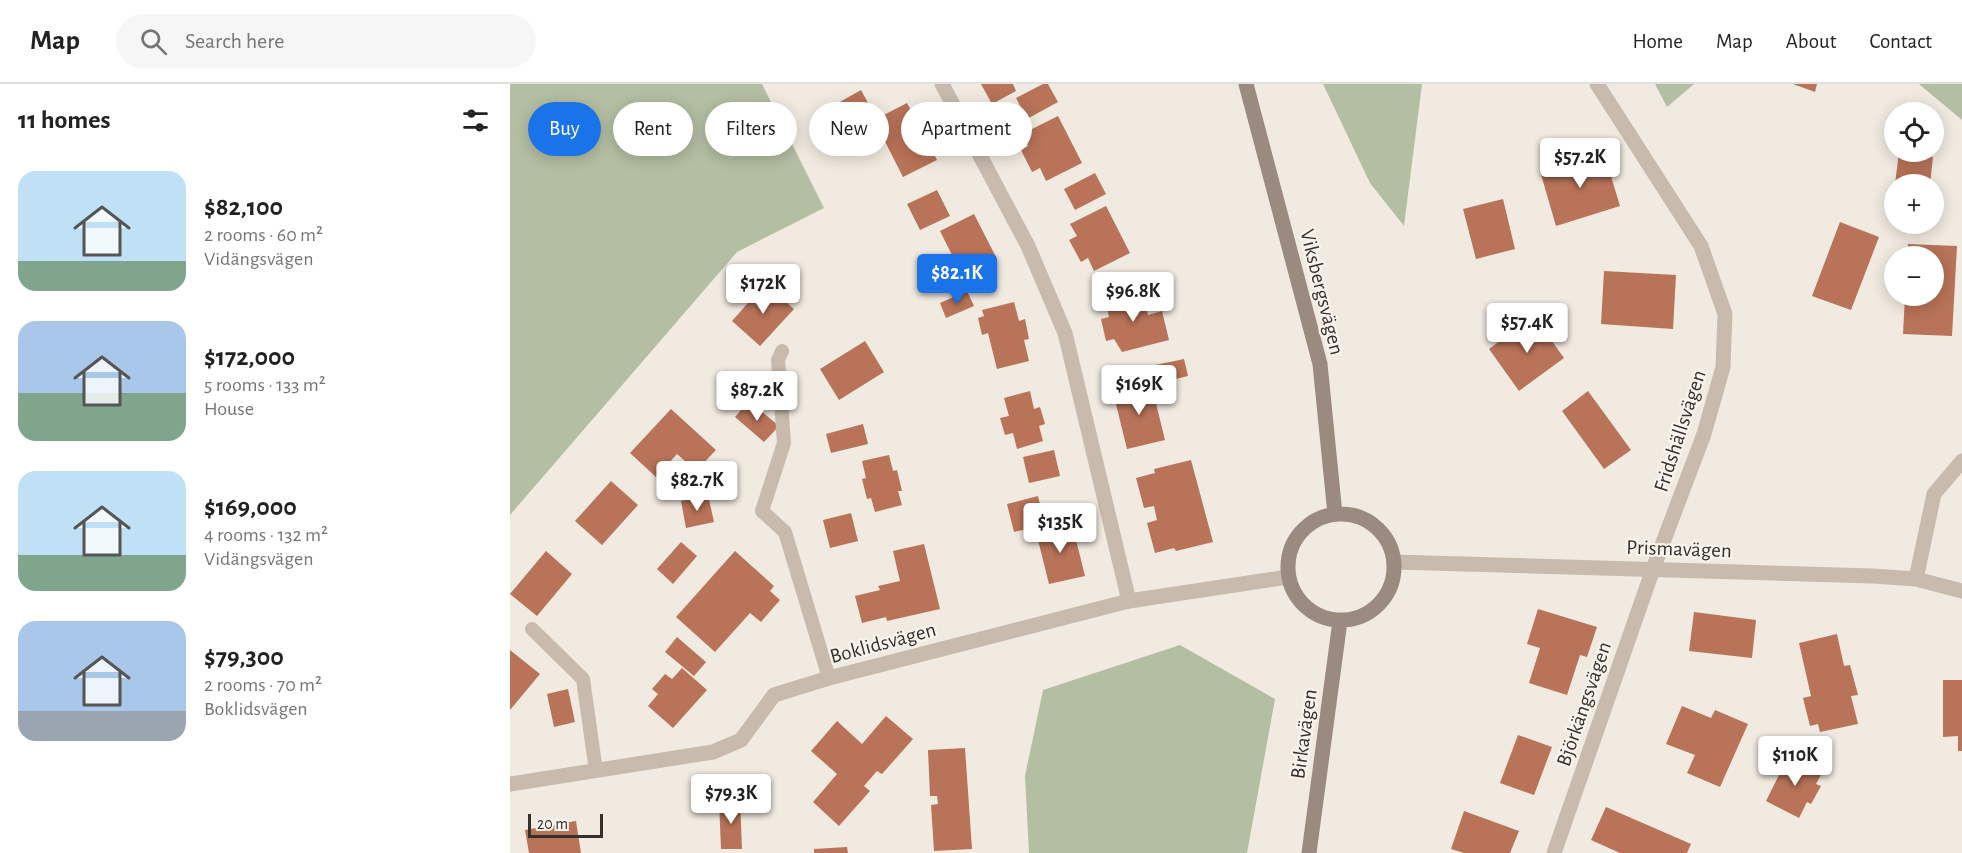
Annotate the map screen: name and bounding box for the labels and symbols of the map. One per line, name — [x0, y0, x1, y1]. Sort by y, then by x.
pin: $57.2K — [1531, 138, 1629, 189]
street label: Viksbergsvägen — [1296, 227, 1348, 357]
pin: $82.1K — [908, 254, 1006, 305]
pin: $172K — [721, 264, 805, 315]
pin: $96.8K — [1084, 272, 1182, 323]
pin: $57.4K — [1478, 303, 1576, 354]
pin: $169K — [1097, 365, 1181, 416]
street label: Fridshällsvägen — [1650, 368, 1710, 494]
pin: $87.2K — [708, 371, 806, 422]
pin: $82.7K — [648, 461, 746, 512]
pin: $135K — [1018, 503, 1102, 554]
street label: Prismavägen — [1626, 537, 1732, 561]
street label: Boklidsvägen — [828, 619, 938, 667]
street label: Björkängsvägen — [1553, 639, 1615, 769]
street label: Birkavägen — [1287, 688, 1321, 780]
pin: $110K — [1753, 736, 1837, 787]
pin: $79.3K — [682, 774, 780, 825]
scale bar — [528, 811, 603, 838]

